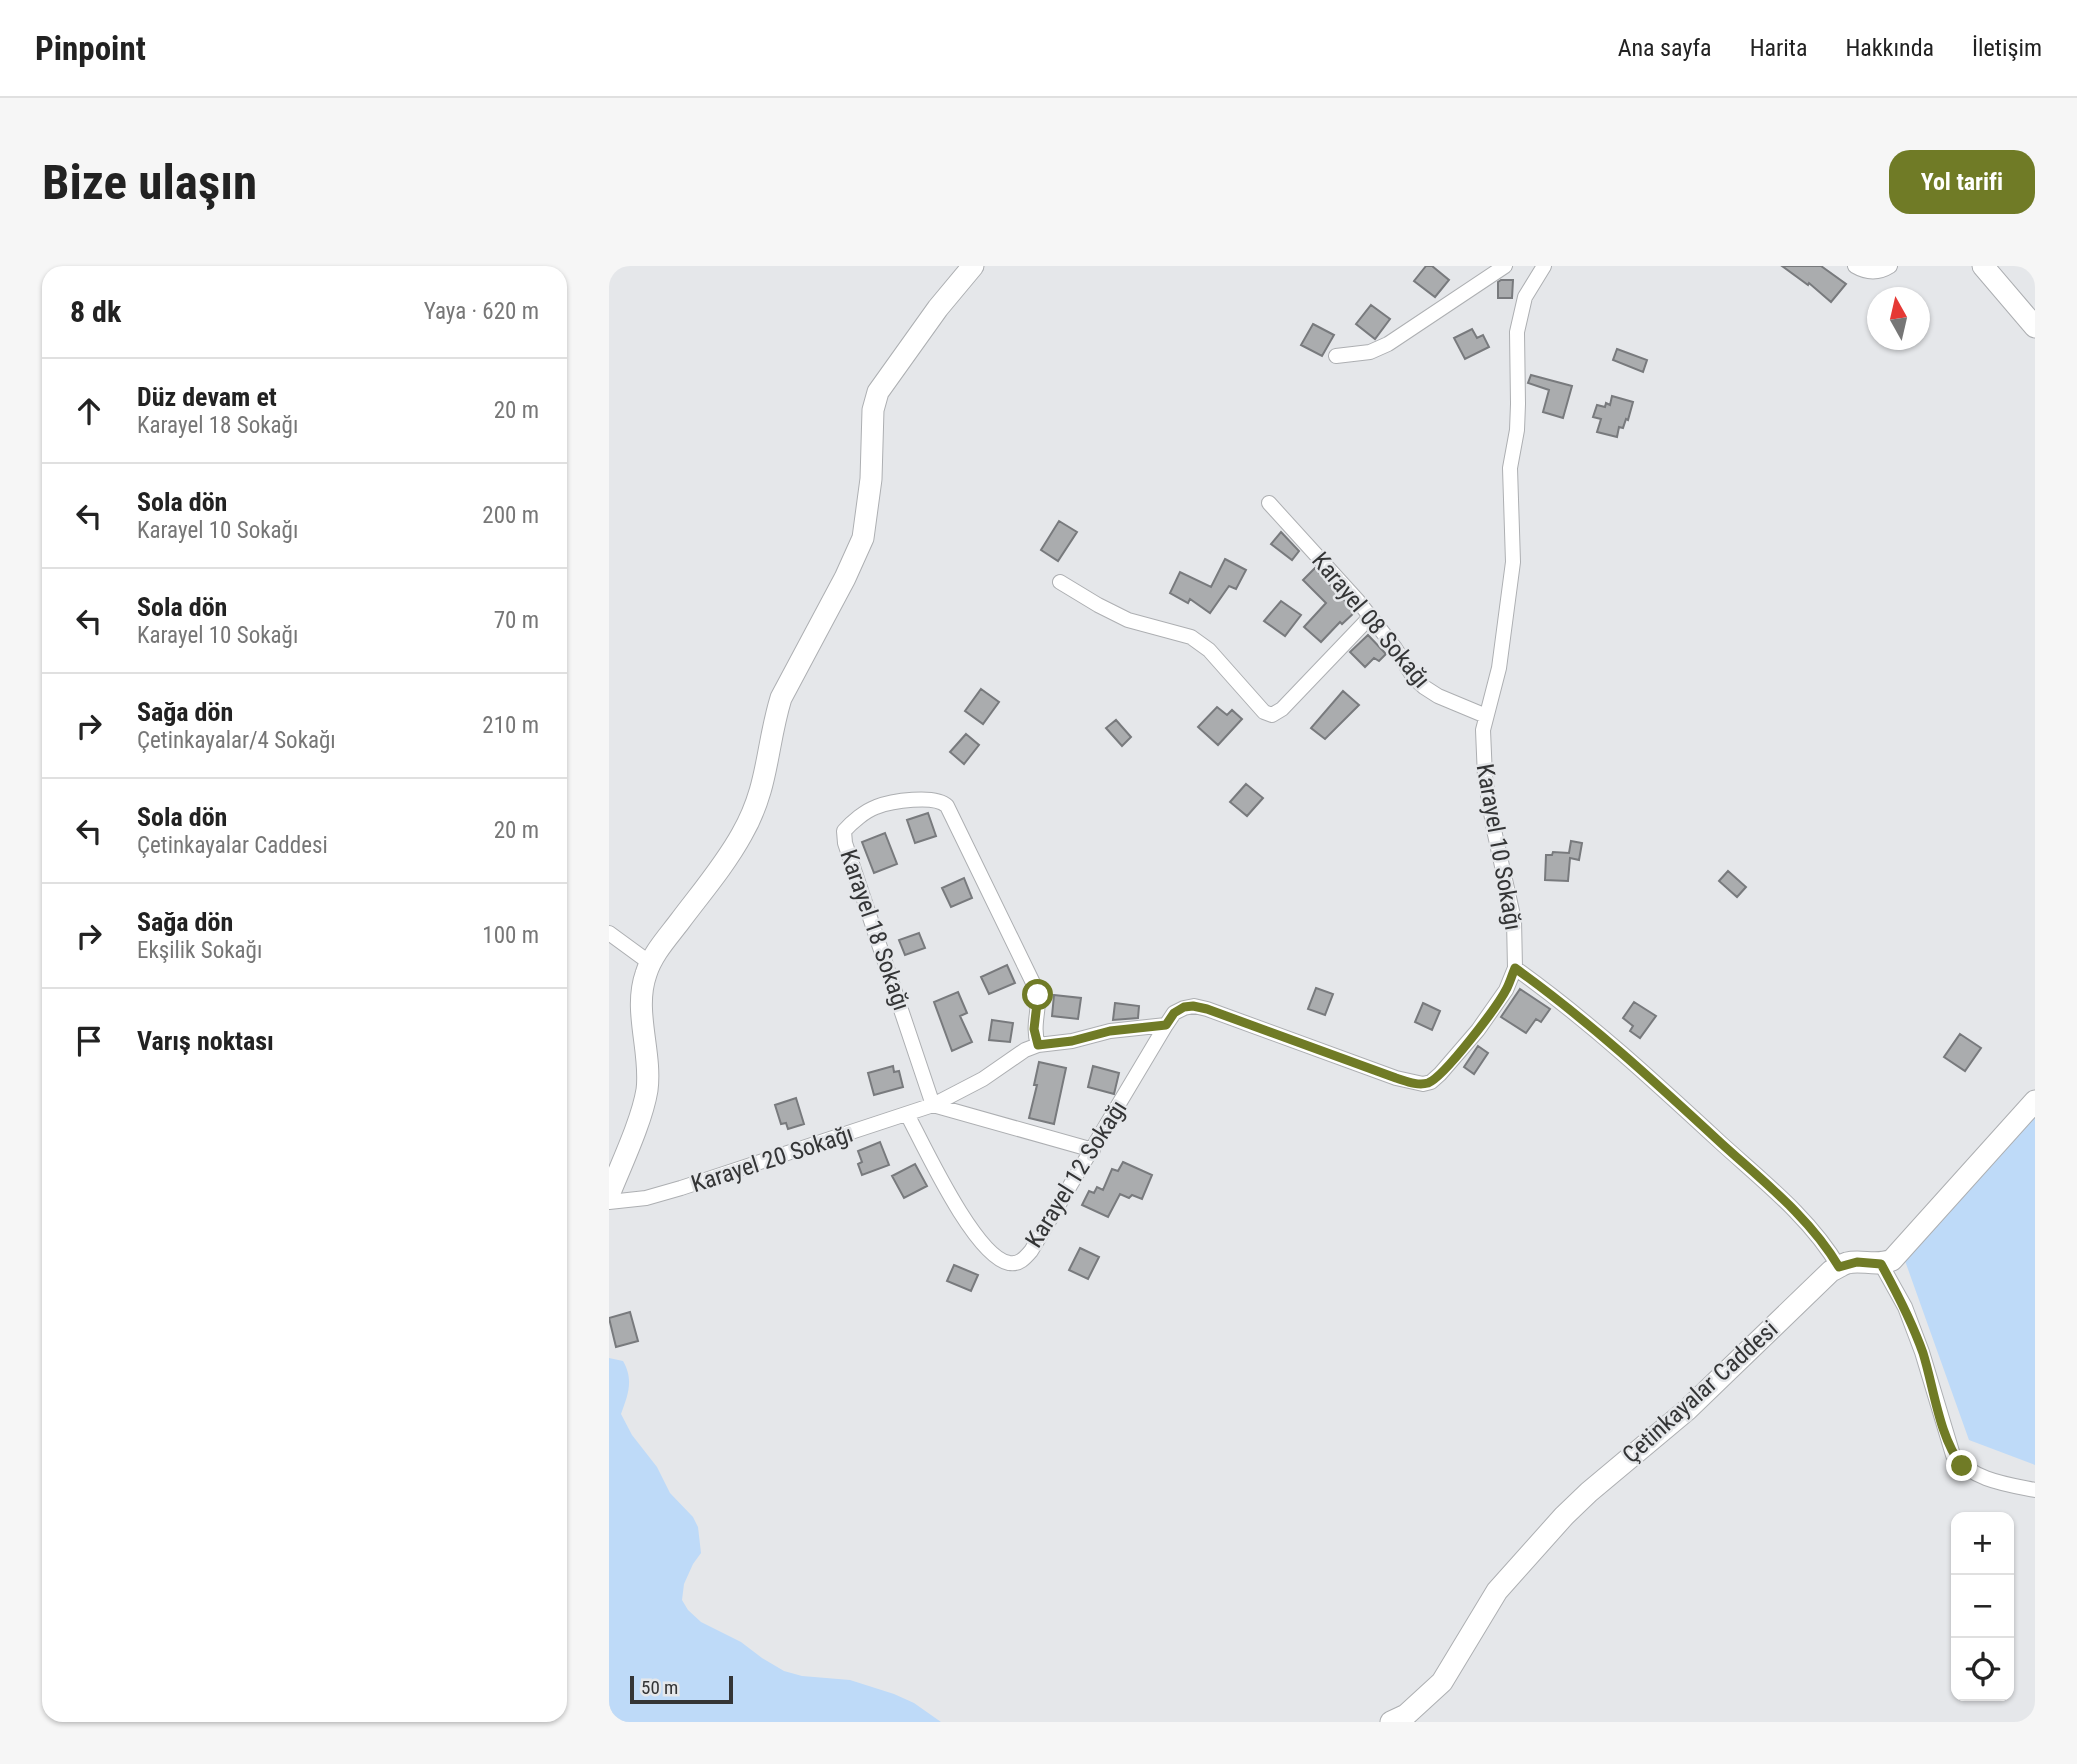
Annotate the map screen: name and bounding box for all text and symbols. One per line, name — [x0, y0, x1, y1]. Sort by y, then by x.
text: Pinpoint — [35, 29, 146, 68]
text: Ana sayfa — [1618, 34, 1712, 62]
text: Harita — [1750, 34, 1807, 62]
text: Hakkında — [1845, 34, 1934, 62]
text: İletişim — [1972, 34, 2042, 62]
button: Yol tarifi — [1889, 150, 2035, 214]
text: Bize ulaşın — [42, 154, 257, 211]
north arrow — [1867, 287, 1930, 350]
text: 8 dk — [70, 294, 121, 329]
text: Yaya · 620 m — [424, 298, 539, 325]
text: Düz devam et — [137, 382, 277, 412]
icon: ahead — [70, 392, 108, 430]
text: 20 m — [494, 397, 539, 424]
text: Karayel 18 Sokağı — [137, 412, 298, 439]
text: Sola dön — [137, 487, 227, 517]
icon: left — [70, 497, 108, 535]
text: 200 m — [482, 502, 539, 529]
text: Karayel 10 Sokağı — [137, 517, 298, 544]
street label: Karayel 08 Sokağı — [1306, 547, 1436, 693]
text: Sola dön — [137, 592, 227, 622]
icon: left — [70, 602, 108, 640]
text: 70 m — [494, 607, 539, 634]
text: Karayel 10 Sokağı — [137, 622, 298, 649]
text: Sağa dön — [137, 697, 233, 727]
icon: right — [70, 707, 108, 745]
text: 210 m — [482, 712, 539, 739]
text: Çetinkayalar/4 Sokağı — [137, 727, 336, 754]
street label: Karayel 10 Sokağı — [1471, 762, 1527, 932]
text: Sola dön — [137, 802, 227, 832]
icon: left — [70, 812, 108, 850]
text: 20 m — [494, 817, 539, 844]
text: Çetinkayalar Caddesi — [137, 832, 328, 859]
street label: Karayel 18 Sokağı — [834, 846, 916, 1014]
text: Sağa dön — [137, 907, 233, 937]
icon: right — [70, 917, 108, 955]
text: 100 m — [482, 922, 539, 949]
text: Ekşilik Sokağı — [137, 937, 262, 964]
route start — [1022, 979, 1053, 1010]
icon: arrive — [70, 1022, 108, 1060]
text: Varış noktası — [137, 1026, 274, 1056]
street label: Karayel 12 Sokağı — [1020, 1095, 1132, 1253]
street label: Karayel 20 Sokağı — [688, 1120, 856, 1198]
street label: Çetinkayalar Caddesi — [1617, 1315, 1783, 1469]
route end — [1946, 1450, 1977, 1481]
map controls — [1951, 1512, 2014, 1701]
button: + — [1951, 1512, 2014, 1575]
button: − — [1951, 1575, 2014, 1638]
button: locate — [1951, 1638, 2014, 1701]
scale bar — [630, 1673, 733, 1705]
text: 50 m — [641, 1676, 678, 1699]

